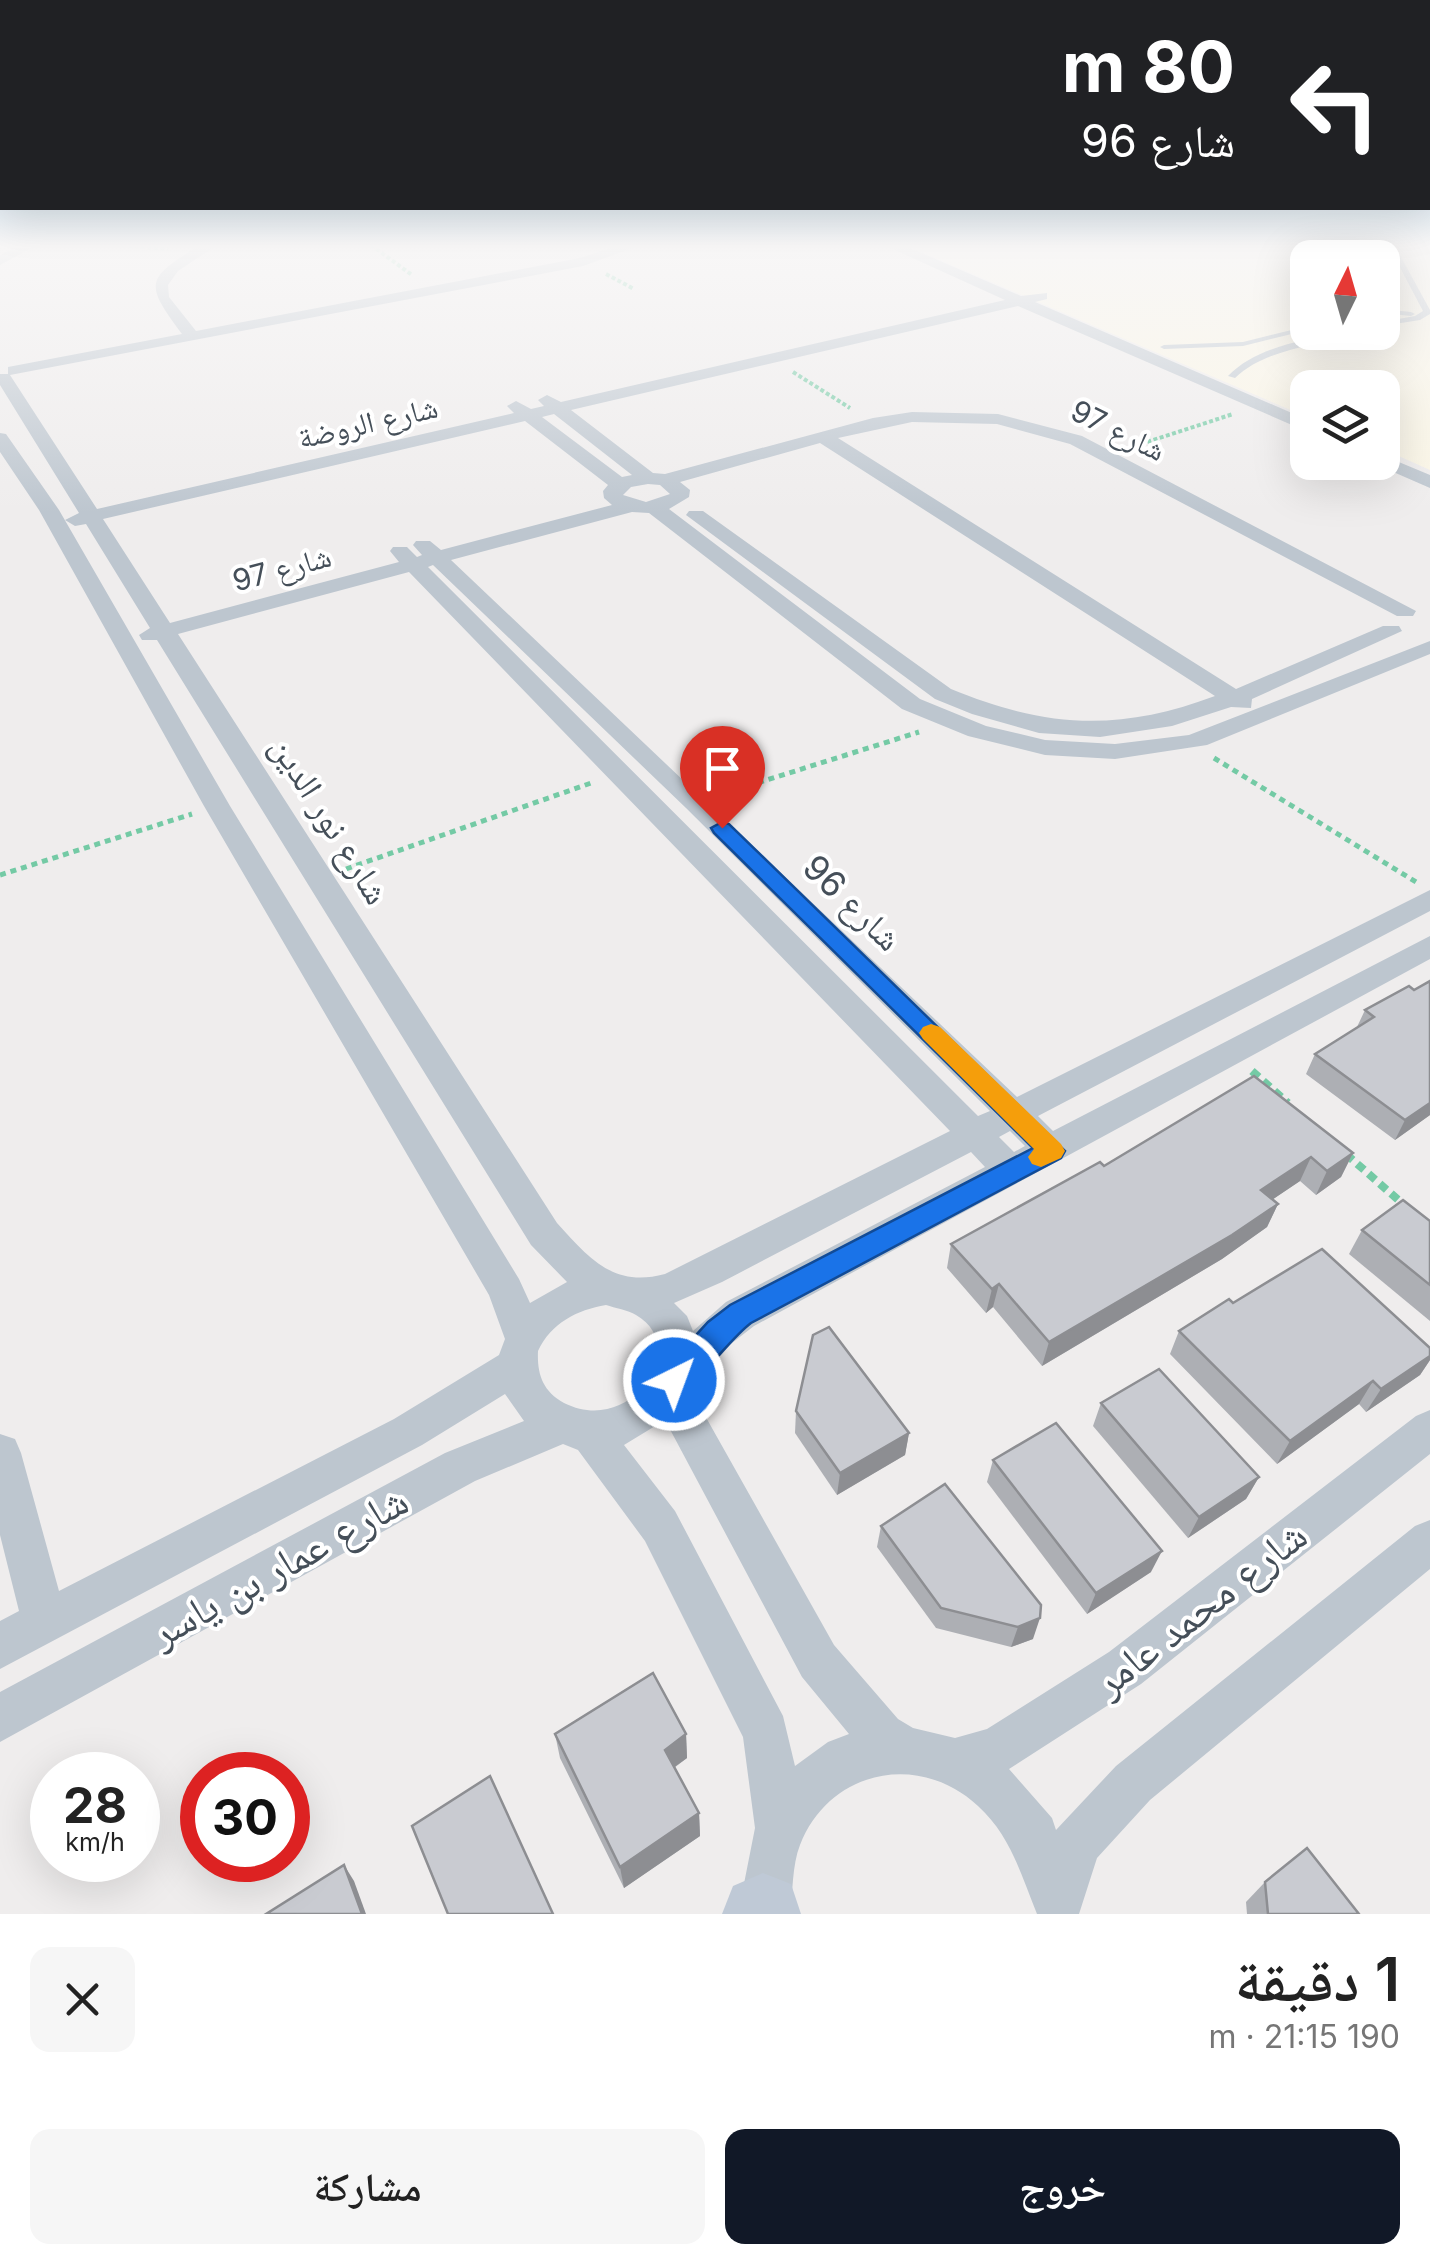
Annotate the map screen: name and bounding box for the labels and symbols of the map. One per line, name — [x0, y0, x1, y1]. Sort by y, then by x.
north arrow — [1290, 240, 1400, 350]
street label: شارع الروضة — [294, 388, 442, 458]
street label: شارع 97 — [1065, 392, 1171, 470]
street label: شارع 97 — [229, 538, 335, 600]
pin — [680, 726, 765, 829]
street label: شارع نور الدين — [261, 728, 399, 912]
street label: شارع 96 — [794, 846, 910, 960]
position arrow — [622, 1328, 726, 1432]
street label: شارع عمار بن ياسر — [140, 1474, 417, 1660]
street label: شارع محمد عامر — [1082, 1509, 1317, 1709]
speed limit sign: 30 — [180, 1752, 310, 1882]

